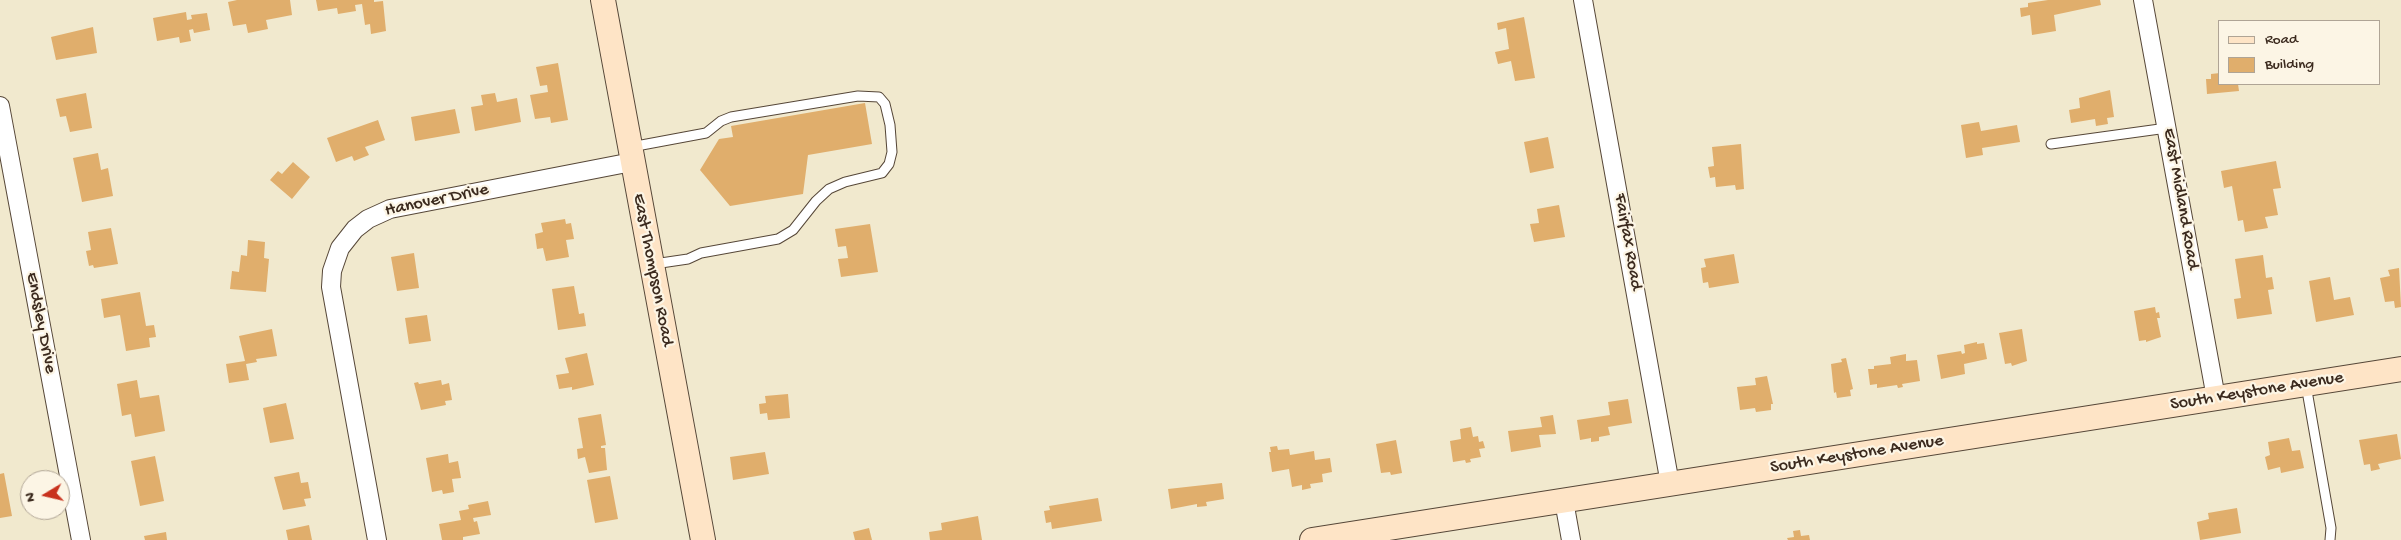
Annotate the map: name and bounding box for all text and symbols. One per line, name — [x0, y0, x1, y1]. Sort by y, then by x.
legend — [2218, 20, 2381, 85]
text: Road — [2265, 31, 2298, 49]
text: Building — [2265, 56, 2314, 74]
street label: East Midland Road — [2157, 127, 2203, 271]
street label: Hanover Drive — [383, 179, 491, 223]
street label: East Thompson Road — [627, 192, 677, 348]
street label: Fairfax Road — [1608, 192, 1646, 292]
street label: Endsley Drive — [20, 271, 60, 375]
street label: South Keystone Avenue — [2169, 368, 2345, 416]
street label: South Keystone Avenue — [1769, 431, 1945, 479]
north arrow — [20, 470, 70, 520]
text: N — [22, 491, 40, 503]

